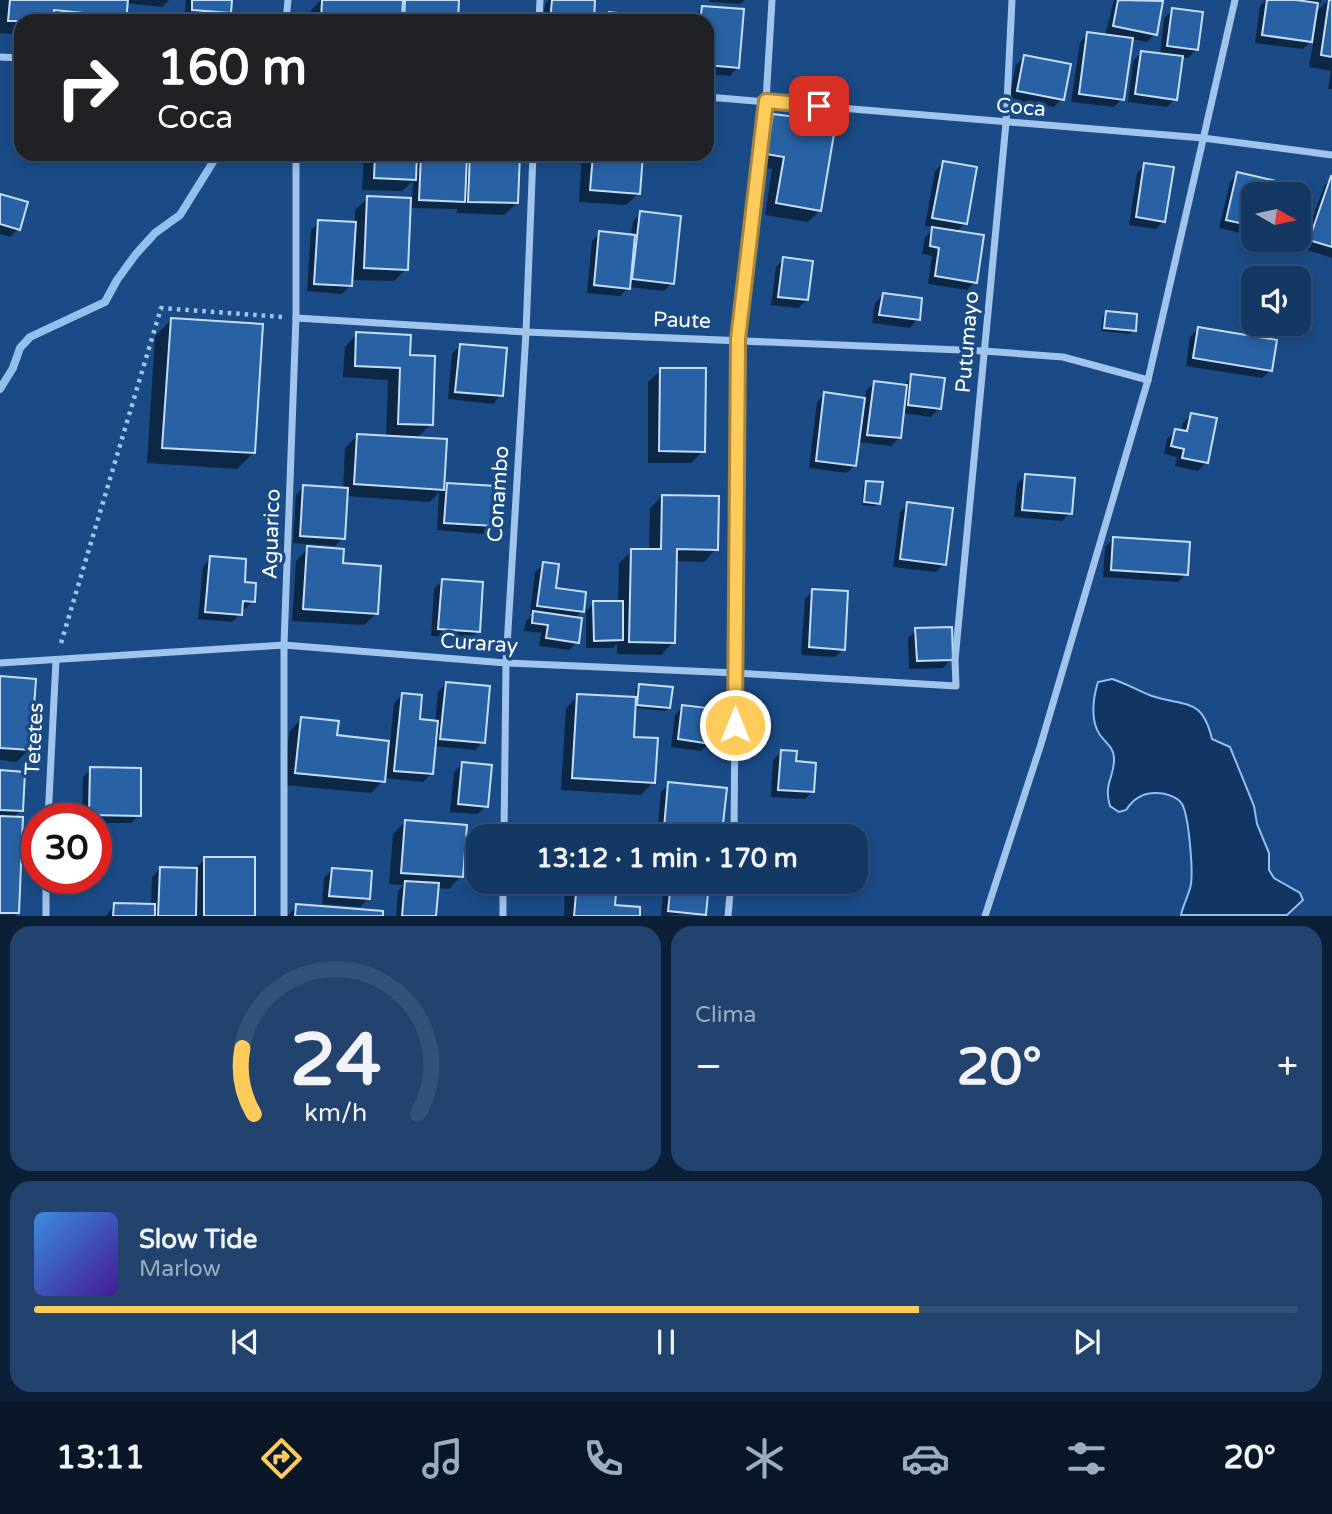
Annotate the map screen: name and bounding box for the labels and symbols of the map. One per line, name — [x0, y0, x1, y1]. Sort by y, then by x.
pin — [789, 76, 849, 136]
street label: Coca — [995, 93, 1047, 122]
north arrow — [1241, 182, 1311, 252]
street label: Putumayo — [951, 290, 984, 394]
street label: Paute — [653, 307, 711, 334]
street label: Conambo — [483, 445, 514, 543]
street label: Aguarico — [257, 488, 286, 580]
street label: Curaray — [439, 628, 519, 659]
position arrow — [698, 688, 772, 762]
street label: Tetetes — [20, 702, 49, 776]
speed limit sign: 30 — [21, 803, 112, 894]

